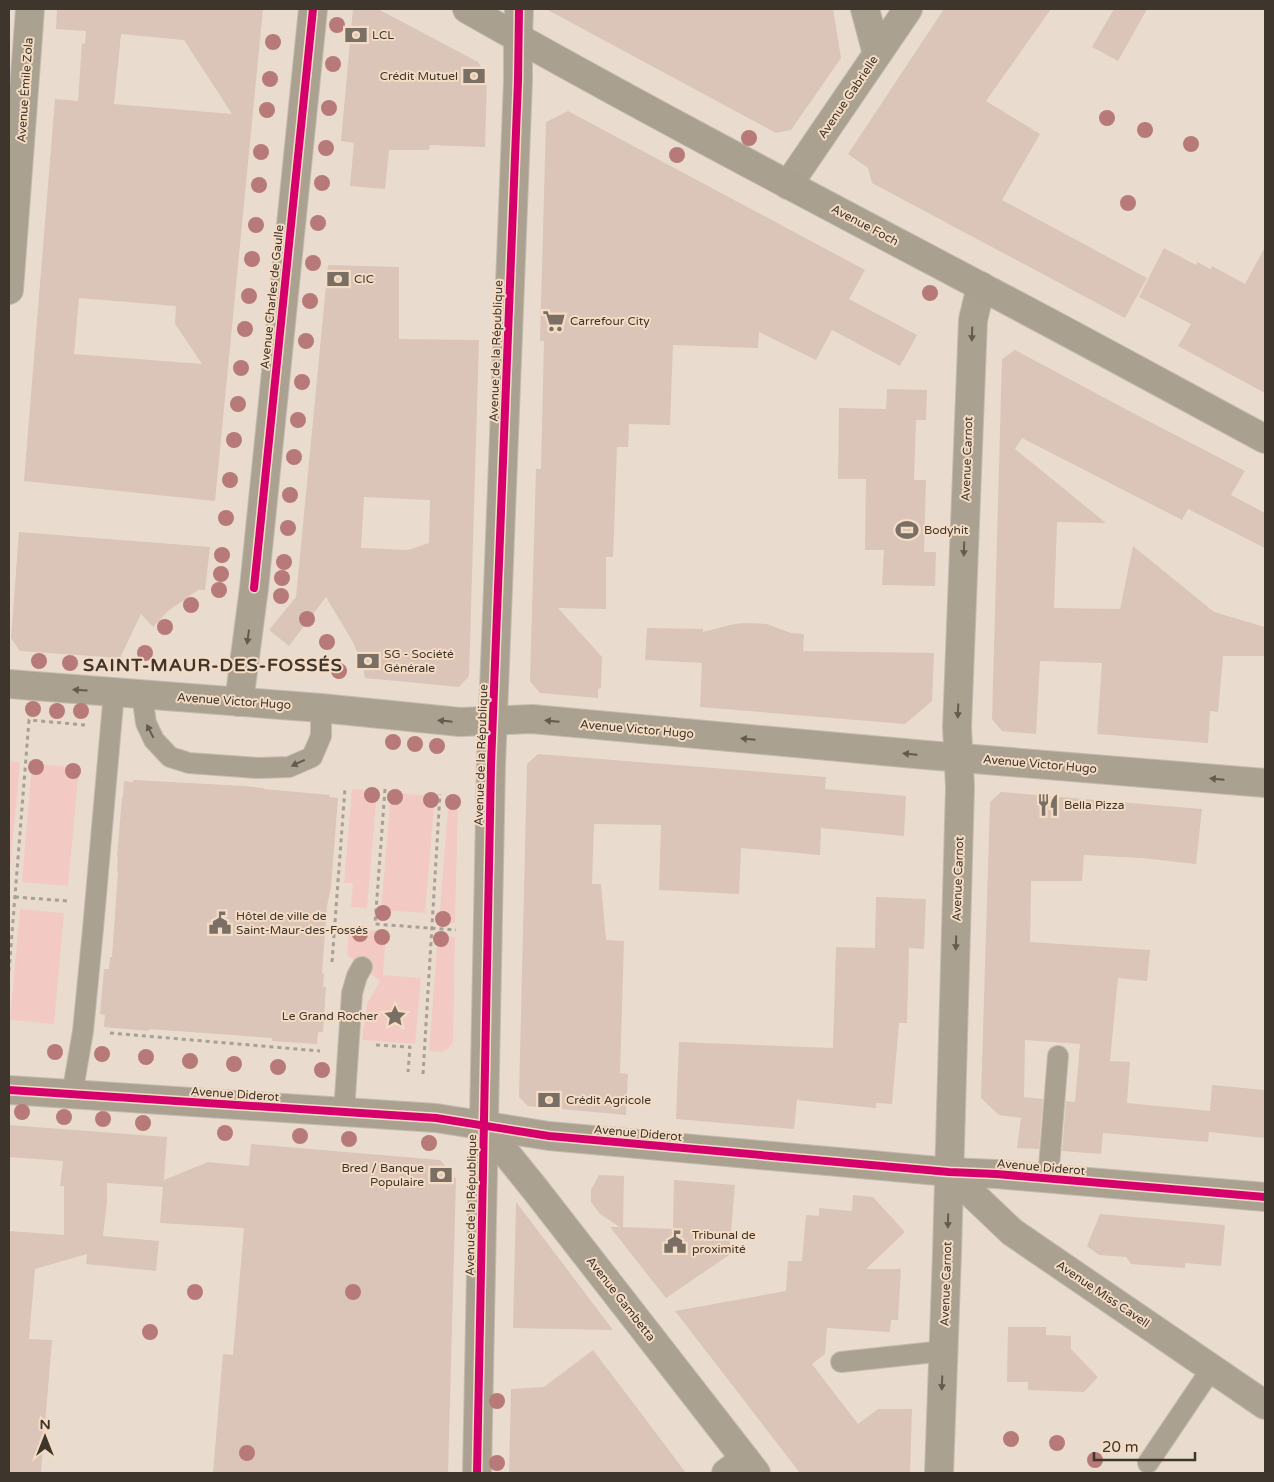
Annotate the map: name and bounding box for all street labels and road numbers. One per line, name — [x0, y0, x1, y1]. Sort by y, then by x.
street label: Avenue Émile Zola — [14, 37, 36, 143]
street label: Avenue Gabrielle — [815, 53, 881, 141]
street label: Avenue Foch — [829, 201, 901, 249]
street label: Avenue Charles de Gaulle — [257, 224, 287, 370]
street label: Avenue de la République — [487, 280, 505, 422]
street label: Avenue Carnot — [959, 416, 975, 502]
street label: Avenue de la République — [472, 684, 490, 826]
street label: Avenue Victor Hugo — [177, 690, 291, 712]
street label: Avenue Victor Hugo — [579, 717, 695, 741]
street label: Avenue Victor Hugo — [982, 752, 1098, 776]
street label: Avenue Carnot — [950, 836, 966, 922]
street label: Avenue Diderot — [190, 1084, 280, 1104]
street label: Avenue Diderot — [593, 1122, 683, 1144]
street label: Avenue de la République — [463, 1134, 479, 1276]
street label: Avenue Diderot — [996, 1156, 1086, 1178]
street label: Avenue Carnot — [938, 1241, 954, 1327]
street label: Avenue Gambetta — [584, 1254, 658, 1344]
street label: Avenue Miss Cavell — [1054, 1258, 1152, 1330]

